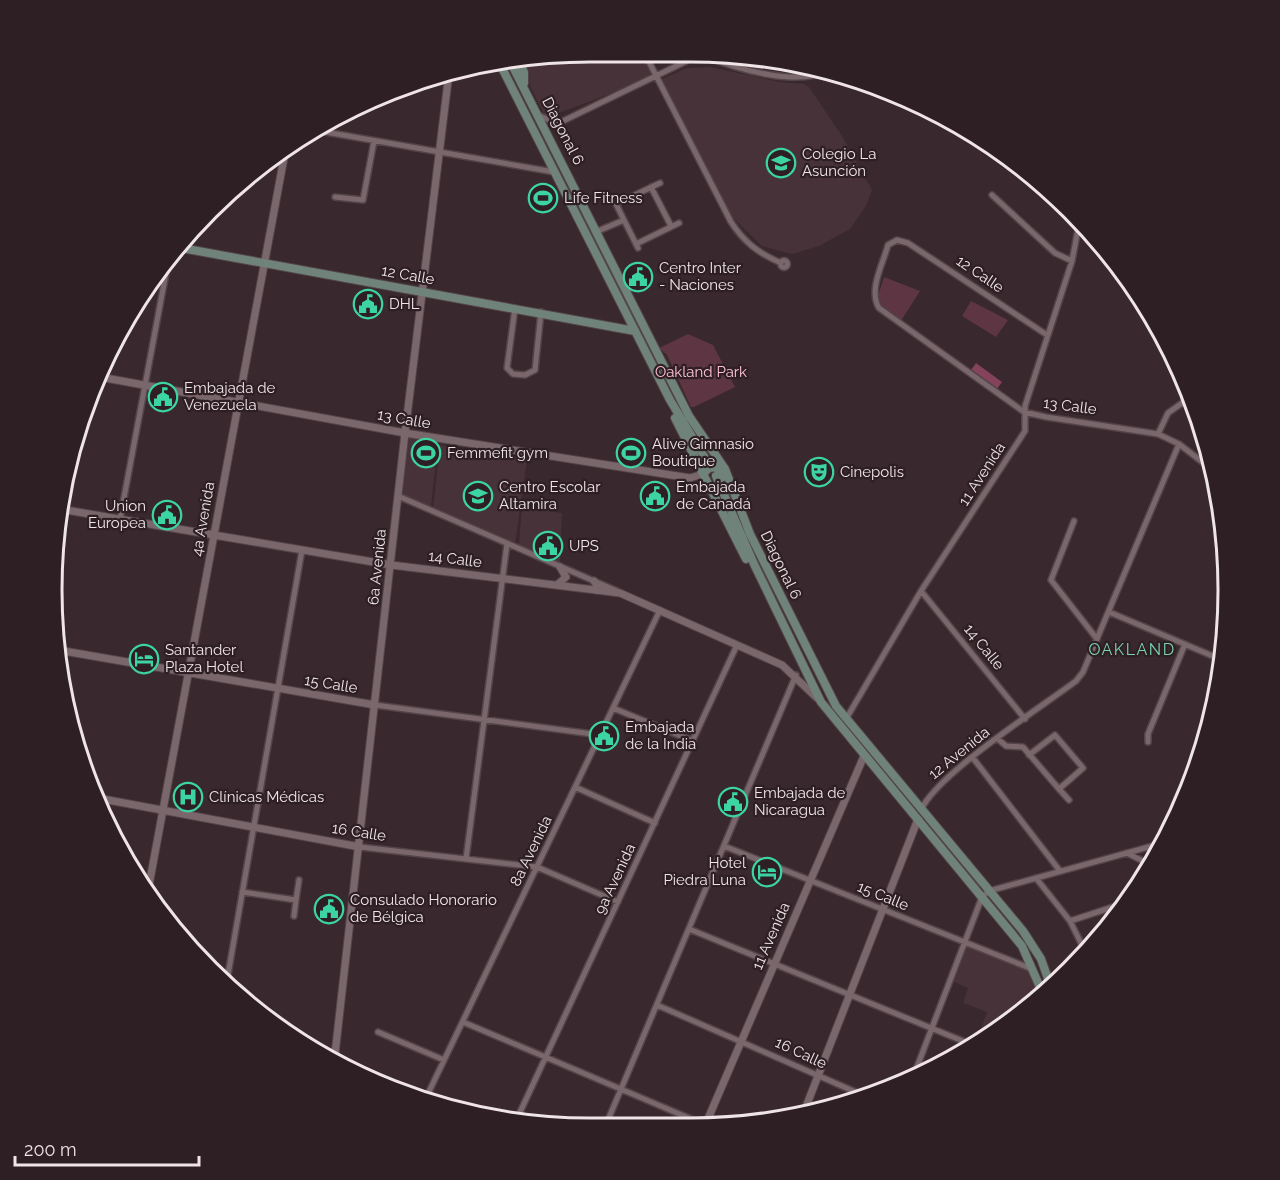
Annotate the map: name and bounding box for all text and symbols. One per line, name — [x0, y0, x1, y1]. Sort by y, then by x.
street label: Diagonal 6 — [538, 94, 588, 168]
place label: Colegio La Asunción — [802, 145, 876, 180]
school or university icon: Colegio La Asunción — [765, 147, 797, 179]
sports icon: Life Fitness — [527, 182, 559, 214]
place label: Life Fitness — [564, 189, 643, 207]
street label: 12 Calle — [953, 252, 1007, 297]
place label: Centro Inter - Naciones — [659, 259, 742, 294]
street label: 12 Calle — [380, 261, 436, 289]
public building icon: Centro Inter - Naciones — [622, 261, 654, 293]
public building icon: DHL — [352, 288, 384, 320]
place label: DHL — [389, 295, 420, 313]
park label: Oakland Park — [655, 363, 747, 381]
place label: Embajada de Venezuela — [184, 379, 275, 414]
public building icon: Embajada de Venezuela — [147, 381, 179, 413]
street label: 13 Calle — [1042, 394, 1098, 418]
street label: 13 Calle — [376, 405, 432, 433]
place label: Alive Gimnasio Boutique — [652, 435, 754, 470]
sports icon: Femmefit gym — [410, 437, 442, 469]
sports icon: Alive Gimnasio Boutique — [615, 437, 647, 469]
street label: 11 Avenida — [955, 439, 1009, 509]
place label: Femmefit gym — [447, 444, 548, 462]
theatre icon: Cinepolis — [803, 456, 835, 488]
place label: Cinepolis — [840, 463, 904, 481]
place label: Centro Escolar Altamira — [499, 478, 601, 513]
place label: Embajada de Canadá — [676, 478, 751, 513]
street label: 4a Avenida — [188, 480, 218, 558]
school or university icon: Centro Escolar Altamira — [462, 480, 494, 512]
public building icon: Embajada de Canadá — [639, 480, 671, 512]
place label: Union Europea — [88, 497, 146, 532]
public building icon: Union Europea — [151, 499, 183, 531]
street label: 6a Avenida — [364, 528, 390, 606]
street label: Diagonal 6 — [757, 528, 805, 602]
public building icon: UPS — [532, 530, 564, 562]
place label: UPS — [569, 537, 599, 555]
street label: 14 Calle — [427, 547, 483, 571]
street label: 14 Calle — [960, 620, 1008, 674]
district label: OAKLAND — [1088, 640, 1176, 659]
place label: Santander Plaza Hotel — [165, 641, 244, 676]
hotel icon: Santander Plaza Hotel — [128, 643, 160, 675]
street label: 15 Calle — [303, 671, 359, 697]
place label: Embajada de la India — [625, 718, 696, 753]
public building icon: Embajada de la India — [588, 720, 620, 752]
street label: 12 Avenida — [925, 723, 993, 783]
hospital icon: Clínicas Médicas — [172, 781, 204, 813]
place label: Embajada de Nicaragua — [754, 784, 845, 819]
public building icon: Embajada de Nicaragua — [717, 786, 749, 818]
place label: Clínicas Médicas — [209, 788, 324, 806]
street label: 8a Avenida — [506, 813, 556, 889]
street label: 16 Calle — [331, 819, 388, 845]
street label: 9a Avenida — [591, 841, 639, 917]
place label: Hotel Piedra Luna — [663, 854, 747, 889]
hotel icon: Hotel Piedra Luna — [751, 856, 783, 888]
street label: 15 Calle — [855, 878, 912, 915]
place label: Consulado Honorario de Bélgica — [350, 891, 497, 926]
public building icon: Consulado Honorario de Bélgica — [313, 893, 345, 925]
street label: 11 Avenida — [748, 899, 794, 973]
street label: 16 Calle — [772, 1033, 830, 1073]
scale bar — [15, 1129, 200, 1167]
text: 200 m — [24, 1139, 77, 1160]

